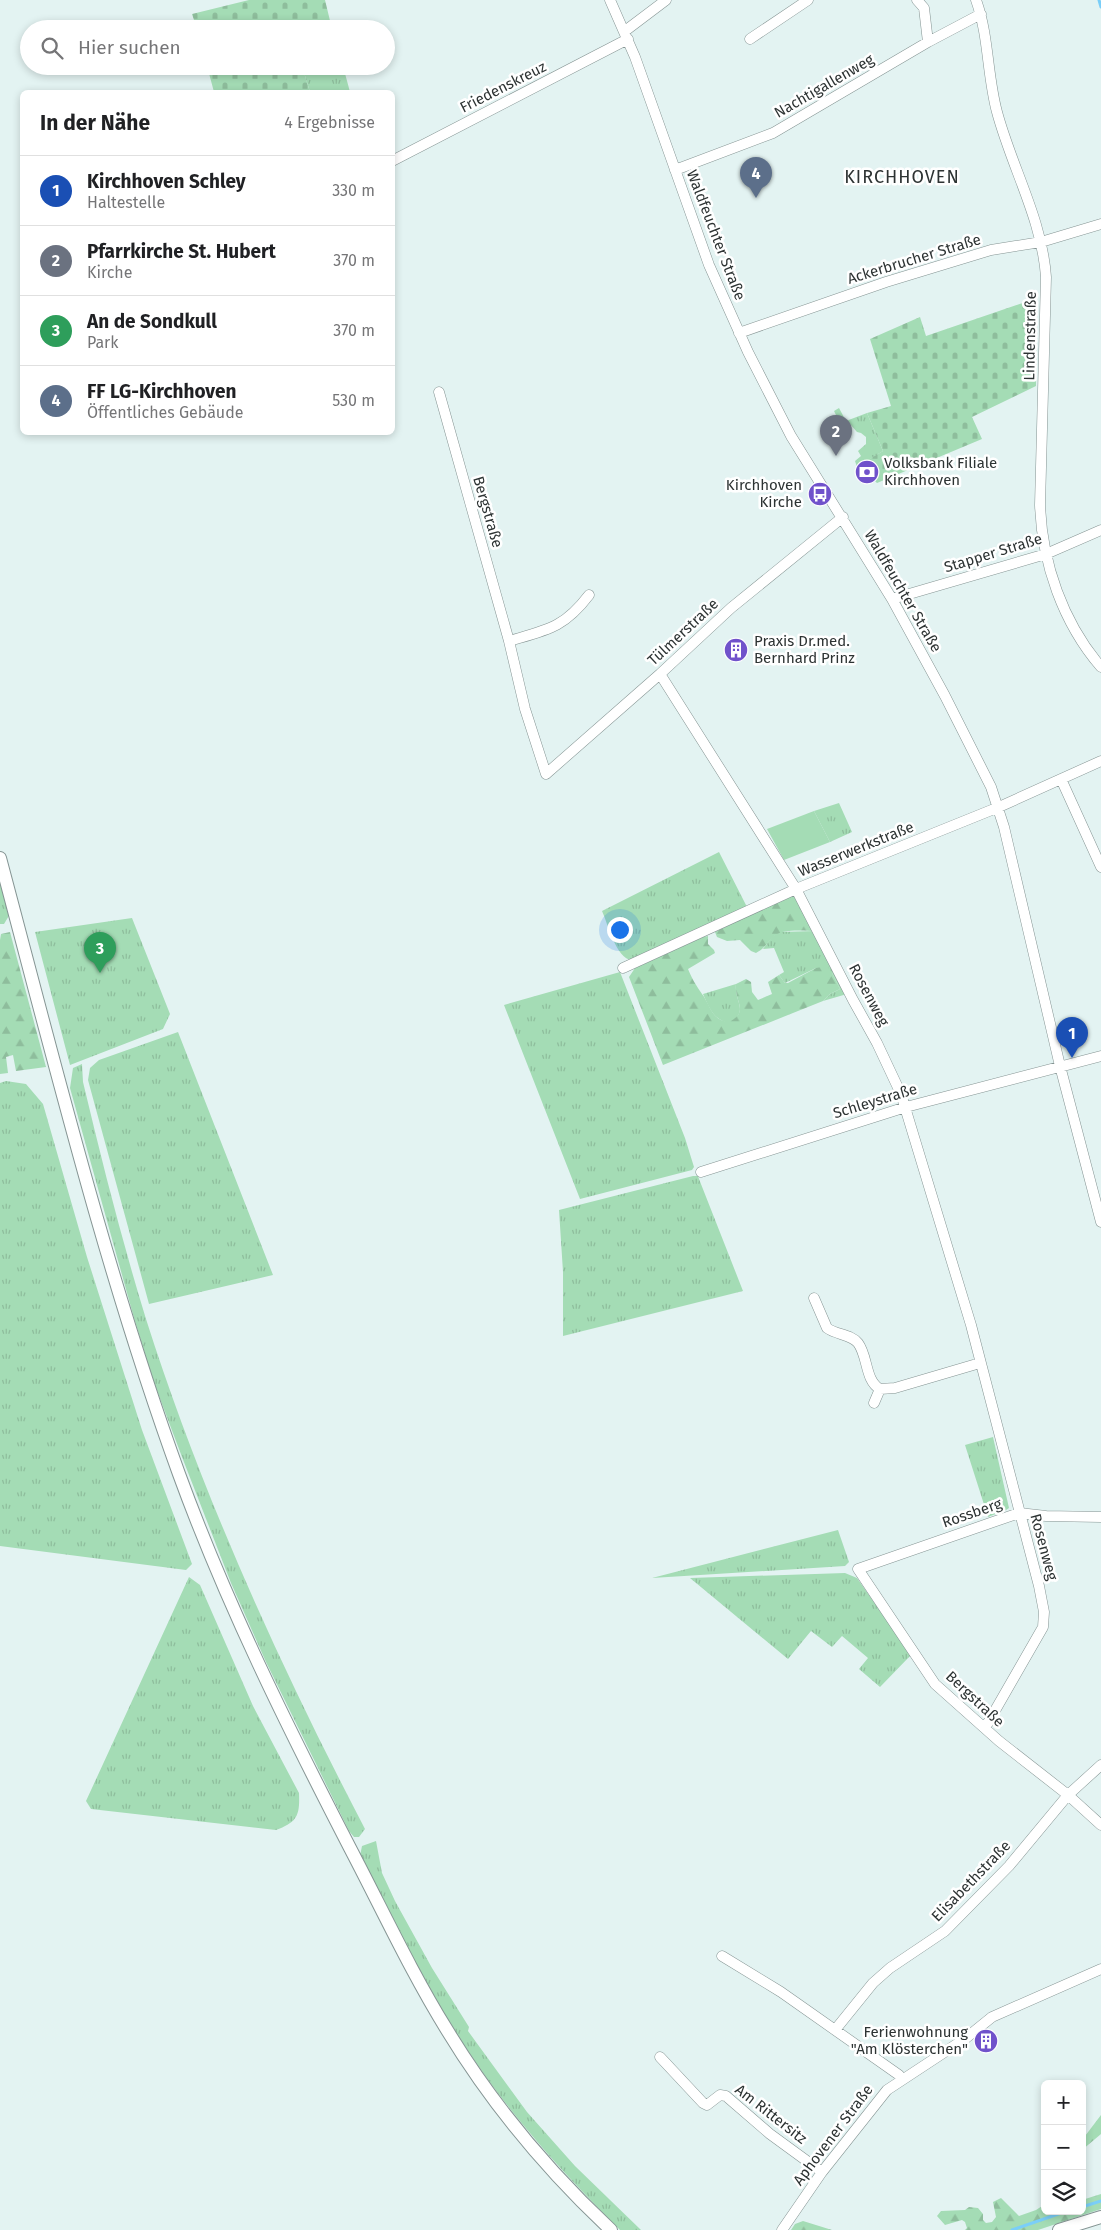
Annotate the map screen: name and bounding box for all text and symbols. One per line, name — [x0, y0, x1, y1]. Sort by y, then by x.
search box — [20, 20, 395, 75]
icon: search — [38, 34, 66, 62]
text: Hier suchen — [78, 36, 181, 59]
street label: Nachtigallenweg — [771, 50, 877, 122]
street label: Friedenskreuz — [457, 57, 550, 116]
text: In der Nähe — [40, 110, 150, 136]
text: 4 Ergebnisse — [284, 113, 375, 132]
pin: 4 — [740, 157, 772, 198]
district label: KIRCHHOVEN — [844, 166, 960, 188]
street label: Waldfeuchter Straße — [683, 167, 749, 303]
text: Kirchhoven Schley — [87, 170, 246, 193]
text: 1 — [52, 181, 60, 200]
text: 330 m — [332, 181, 375, 200]
text: Haltestelle — [87, 193, 165, 212]
street label: Ackerbrucher Straße — [845, 230, 983, 288]
text: Pfarrkirche St. Hubert — [87, 240, 276, 263]
text: 2 — [52, 251, 60, 270]
text: 370 m — [333, 251, 375, 270]
text: Kirche — [87, 263, 132, 282]
street label: Lindenstraße — [1020, 291, 1040, 381]
text: An de Sondkull — [87, 310, 217, 333]
text: 3 — [52, 321, 60, 340]
text: 370 m — [333, 321, 375, 340]
text: Park — [87, 333, 119, 352]
text: FF LG-Kirchhoven — [87, 380, 236, 403]
text: 4 — [51, 391, 61, 410]
text: 530 m — [332, 391, 375, 410]
text: Öffentliches Gebäude — [87, 403, 243, 422]
pin: 2 — [820, 415, 852, 456]
place label: Volksbank Filiale Kirchhoven — [884, 454, 997, 489]
bank icon: Volksbank Filiale Kirchhoven — [854, 459, 880, 485]
street label: Bergstraße — [469, 474, 507, 550]
place label: Kirchhoven Kirche — [726, 476, 802, 511]
bus stop icon: Kirchhoven Kirche — [807, 481, 833, 507]
street label: Waldfeuchter Straße — [861, 527, 945, 655]
street label: Stapper Straße — [942, 530, 1044, 576]
street label: Tülmerstraße — [644, 595, 722, 669]
place label: Praxis Dr.med. Bernhard Prinz — [754, 632, 855, 667]
building icon: Praxis Dr.med. Bernhard Prinz — [723, 637, 749, 663]
street label: Wasserwerkstraße — [796, 818, 916, 880]
your location — [607, 917, 633, 943]
pin: 3 — [84, 932, 116, 973]
street label: Rosenweg — [845, 961, 893, 1030]
pin: 1 — [1056, 1017, 1088, 1058]
street label: Schleystraße — [831, 1080, 919, 1122]
street label: Rossberg — [940, 1494, 1004, 1532]
street label: Rosenweg — [1026, 1512, 1062, 1583]
street label: Bergstraße — [942, 1667, 1008, 1731]
street label: Elisabethstraße — [928, 1837, 1014, 1925]
place label: Ferienwohnung "Am Klösterchen" — [851, 2023, 968, 2058]
building icon: Ferienwohnung "Am Klösterchen" — [973, 2028, 999, 2054]
street label: Am Rittersitz — [731, 2080, 811, 2148]
map controls — [1041, 2080, 1086, 2215]
button: + — [1041, 2080, 1086, 2125]
street label: Aphovener Straße — [789, 2081, 877, 2189]
button: − — [1041, 2125, 1086, 2170]
button: layers — [1041, 2170, 1086, 2215]

